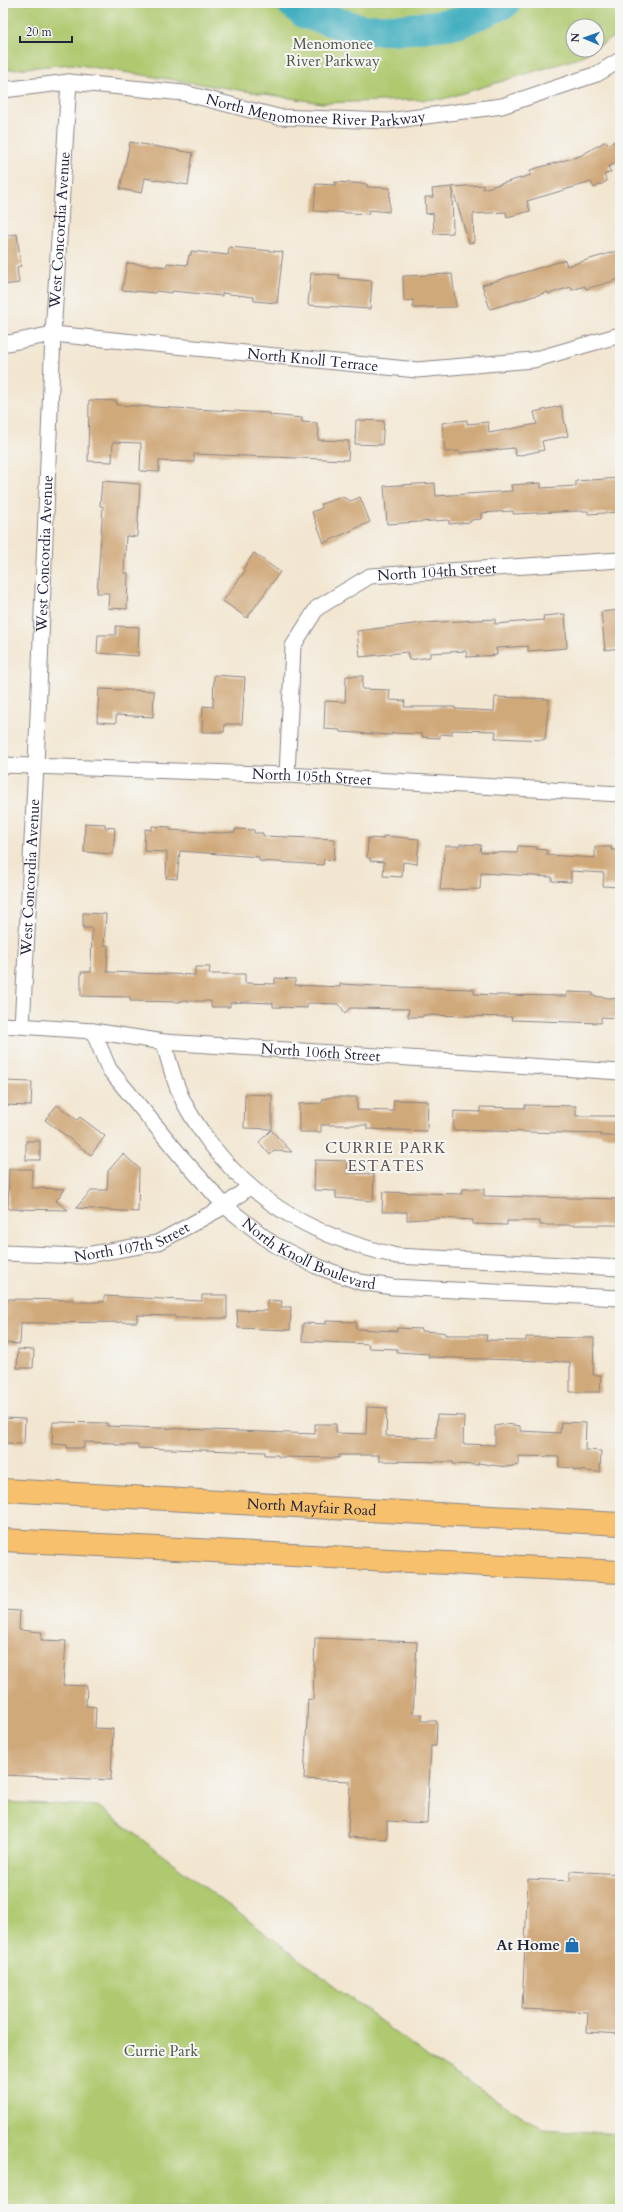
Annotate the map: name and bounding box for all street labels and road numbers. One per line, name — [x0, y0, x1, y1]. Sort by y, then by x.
street label: North Menomonee River Parkway — [204, 89, 427, 131]
street label: West Concordia Avenue — [45, 151, 75, 310]
street label: North Knoll Terrace — [246, 343, 380, 376]
street label: West Concordia Avenue — [31, 474, 57, 633]
street label: North 104th Street — [377, 558, 497, 586]
street label: North 105th Street — [252, 764, 372, 790]
street label: West Concordia Avenue — [16, 798, 44, 957]
street label: North 106th Street — [260, 1038, 381, 1066]
street label: North Knoll Boulevard — [238, 1213, 377, 1294]
street label: North 107th Street — [73, 1217, 193, 1267]
street label: North Mayfair Road — [246, 1493, 377, 1521]

